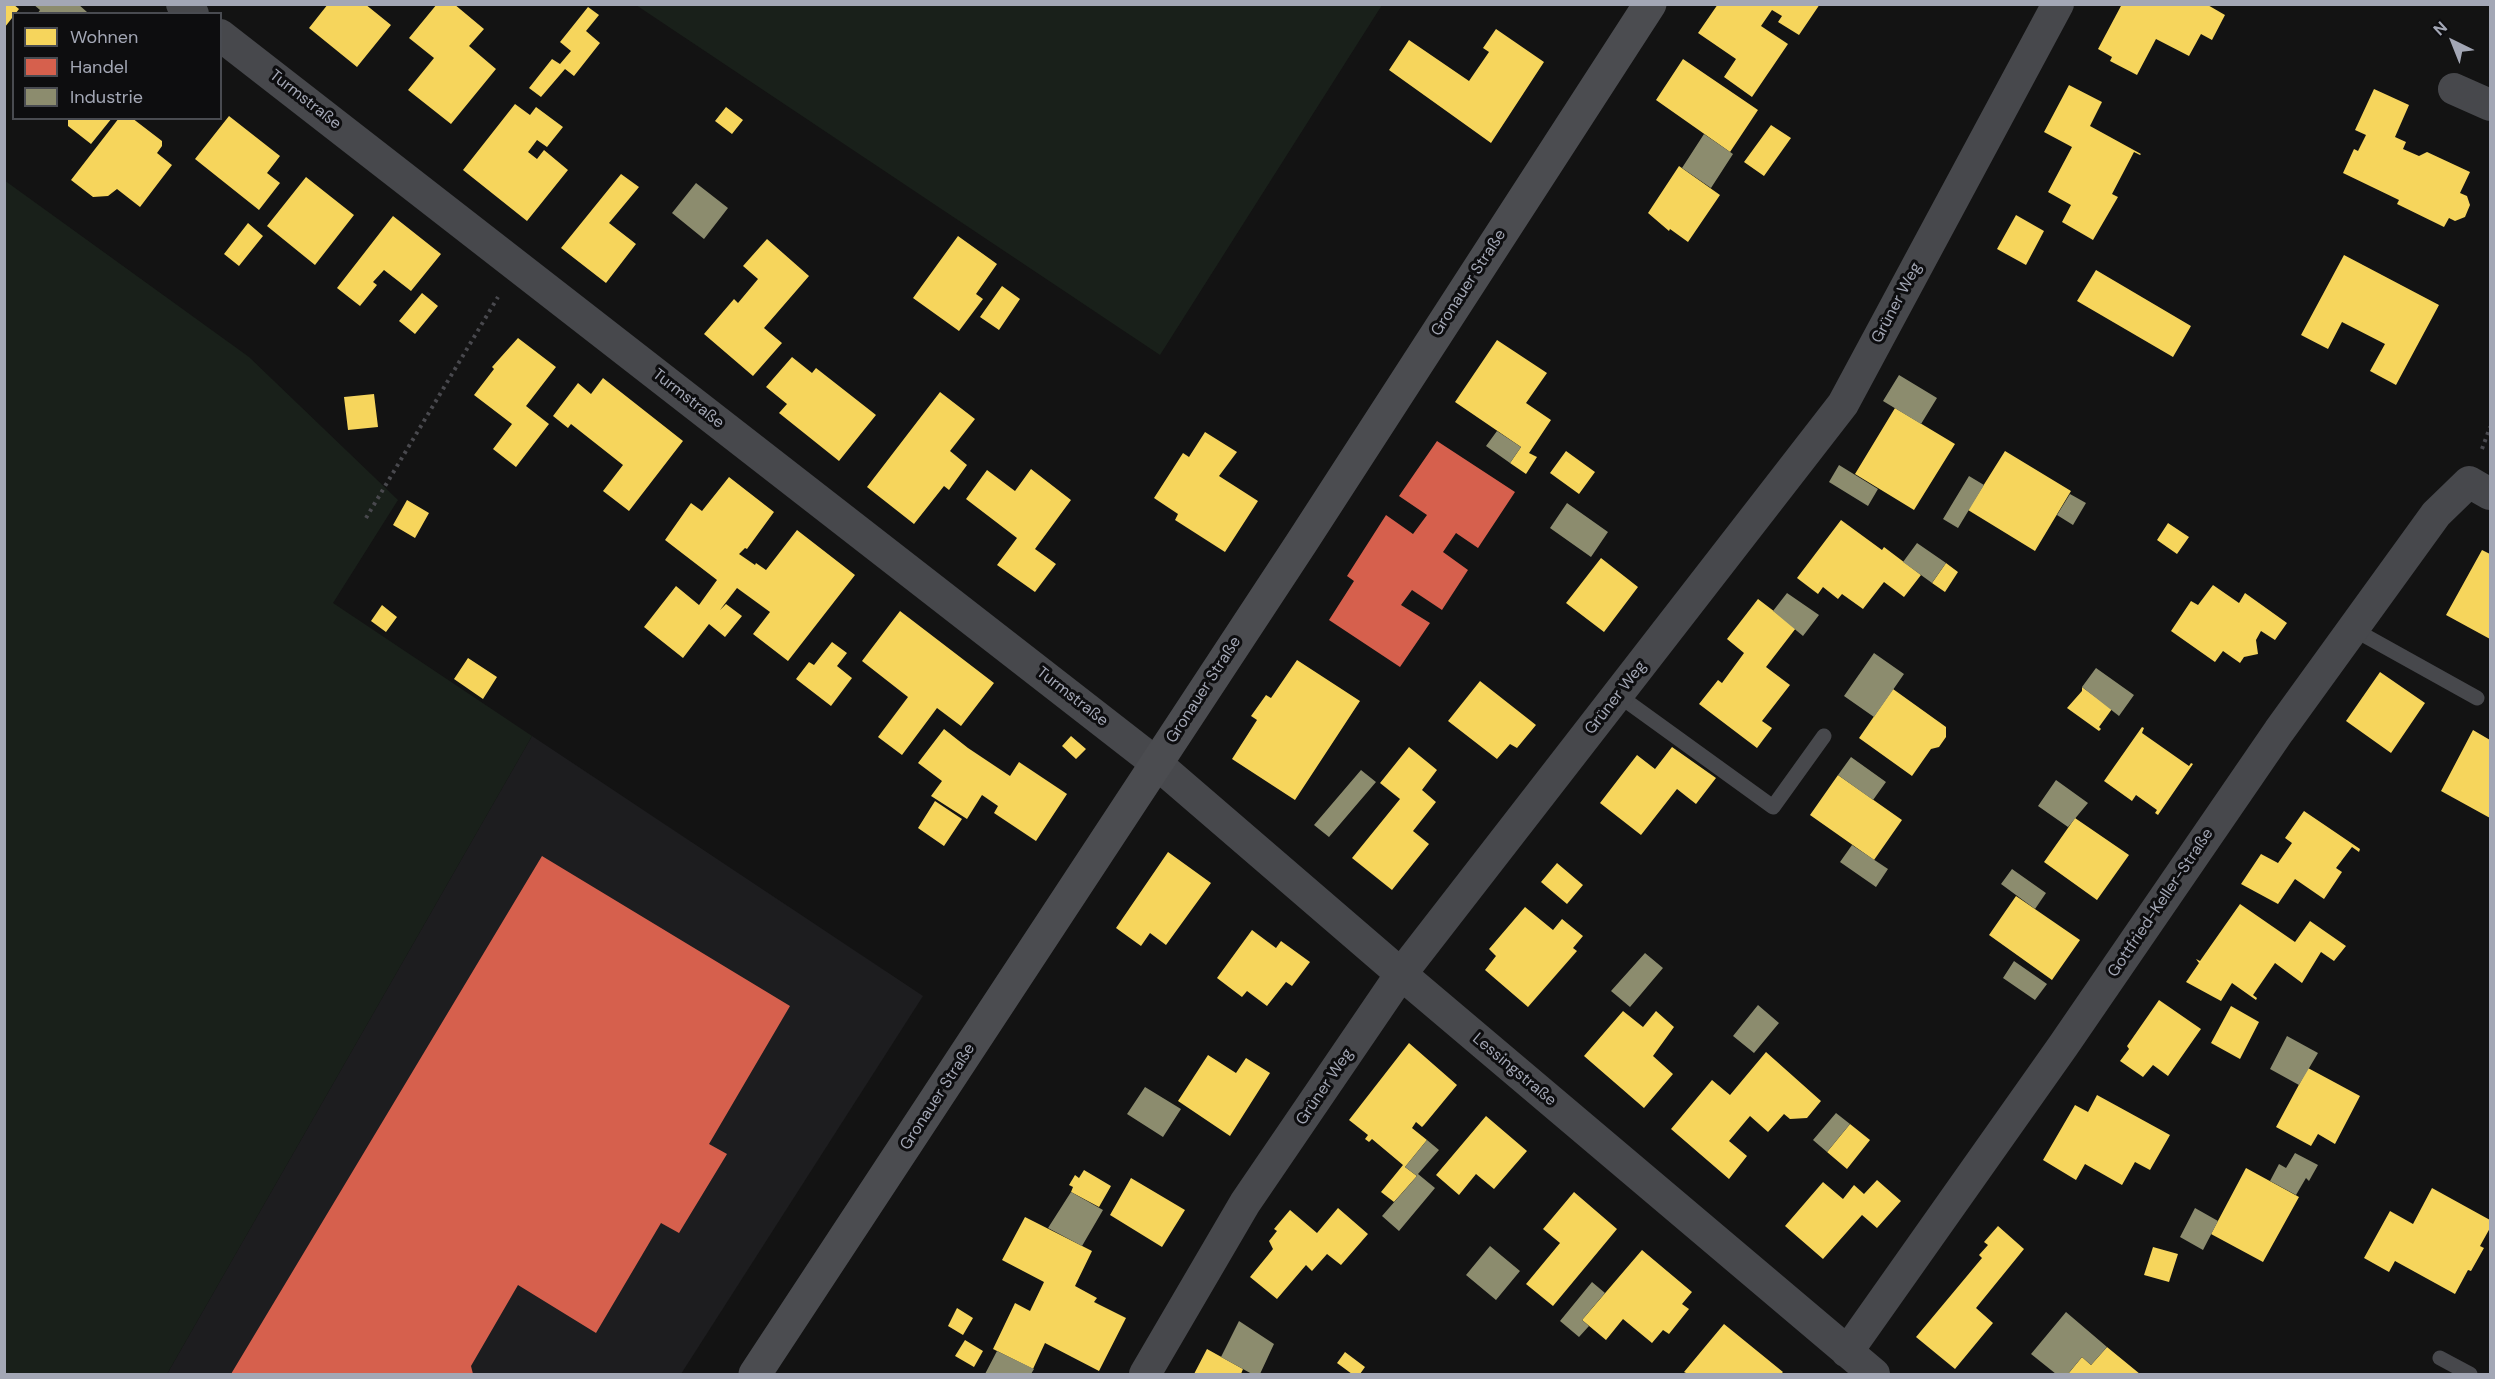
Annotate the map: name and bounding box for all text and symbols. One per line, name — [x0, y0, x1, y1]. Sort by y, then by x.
legend — [12, 12, 222, 120]
north arrow — [2423, 12, 2483, 72]
text: N — [2429, 17, 2452, 40]
text: Wohnen — [70, 25, 138, 49]
text: Handel — [70, 55, 128, 79]
street label: Turmstraße — [265, 66, 345, 134]
text: Industrie — [70, 85, 143, 109]
street label: Gronauer Straße — [1427, 226, 1511, 340]
street label: Grüner Weg — [1868, 260, 1926, 346]
street label: Turmstraße — [648, 365, 728, 433]
street label: Gronauer Straße — [1162, 633, 1246, 747]
street label: Grüner Weg — [1581, 657, 1651, 739]
street label: Turmstraße — [1032, 663, 1112, 731]
street label: Gottfried-Keller-Straße — [2104, 825, 2218, 981]
street label: Lessingstraße — [1468, 1029, 1560, 1111]
street label: Gronauer Straße — [896, 1040, 980, 1154]
street label: Grüner Weg — [1292, 1045, 1358, 1129]

